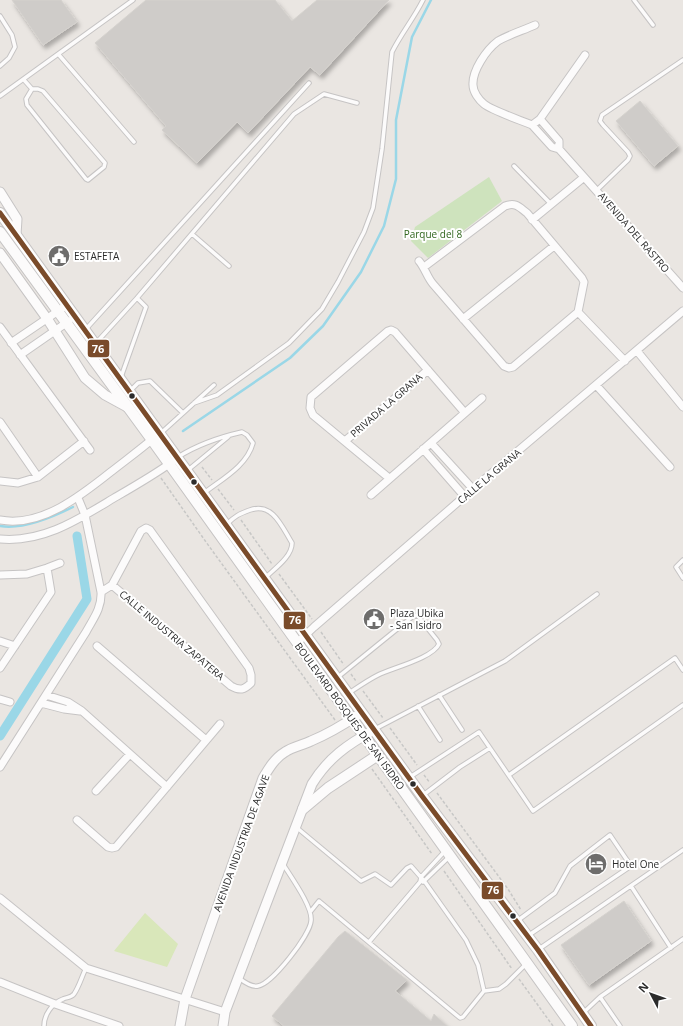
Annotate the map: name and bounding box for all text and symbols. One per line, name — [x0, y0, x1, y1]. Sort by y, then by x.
street label: AVENIDA DEL RASTRO — [595, 189, 673, 275]
park label: Parque del 8 — [404, 227, 463, 241]
public building icon: ESTAFETA — [46, 243, 72, 269]
place label: ESTAFETA — [74, 249, 120, 263]
line badge: 76 — [87, 339, 110, 358]
text: 76 — [92, 341, 104, 356]
street label: PRIVADA LA GRANA — [347, 369, 426, 440]
unlabelled marker — [127, 391, 137, 401]
street label: CALLE LA GRANA — [454, 445, 524, 507]
unlabelled marker — [189, 477, 199, 487]
street label: CALLE INDUSTRIA ZAPATERA — [117, 587, 228, 684]
public building icon: Plaza Ubika - San Isidro — [361, 606, 387, 632]
place label: Plaza Ubika - San Isidro — [390, 606, 444, 632]
line badge: 76 — [283, 611, 306, 630]
text: 76 — [289, 612, 301, 627]
street label: BOULEVARD BOSQUES DE SAN ISIDRO — [292, 640, 408, 793]
street label: AVENIDA INDUSTRIA DE AGAVE — [210, 773, 272, 913]
unlabelled marker — [408, 779, 418, 789]
hotel icon: Hotel One — [583, 851, 609, 877]
place label: Hotel One — [612, 857, 660, 871]
line badge: 76 — [481, 881, 504, 900]
text: 76 — [487, 882, 499, 897]
unlabelled marker — [508, 911, 518, 921]
north arrow — [631, 974, 671, 1014]
text: N — [634, 979, 652, 995]

